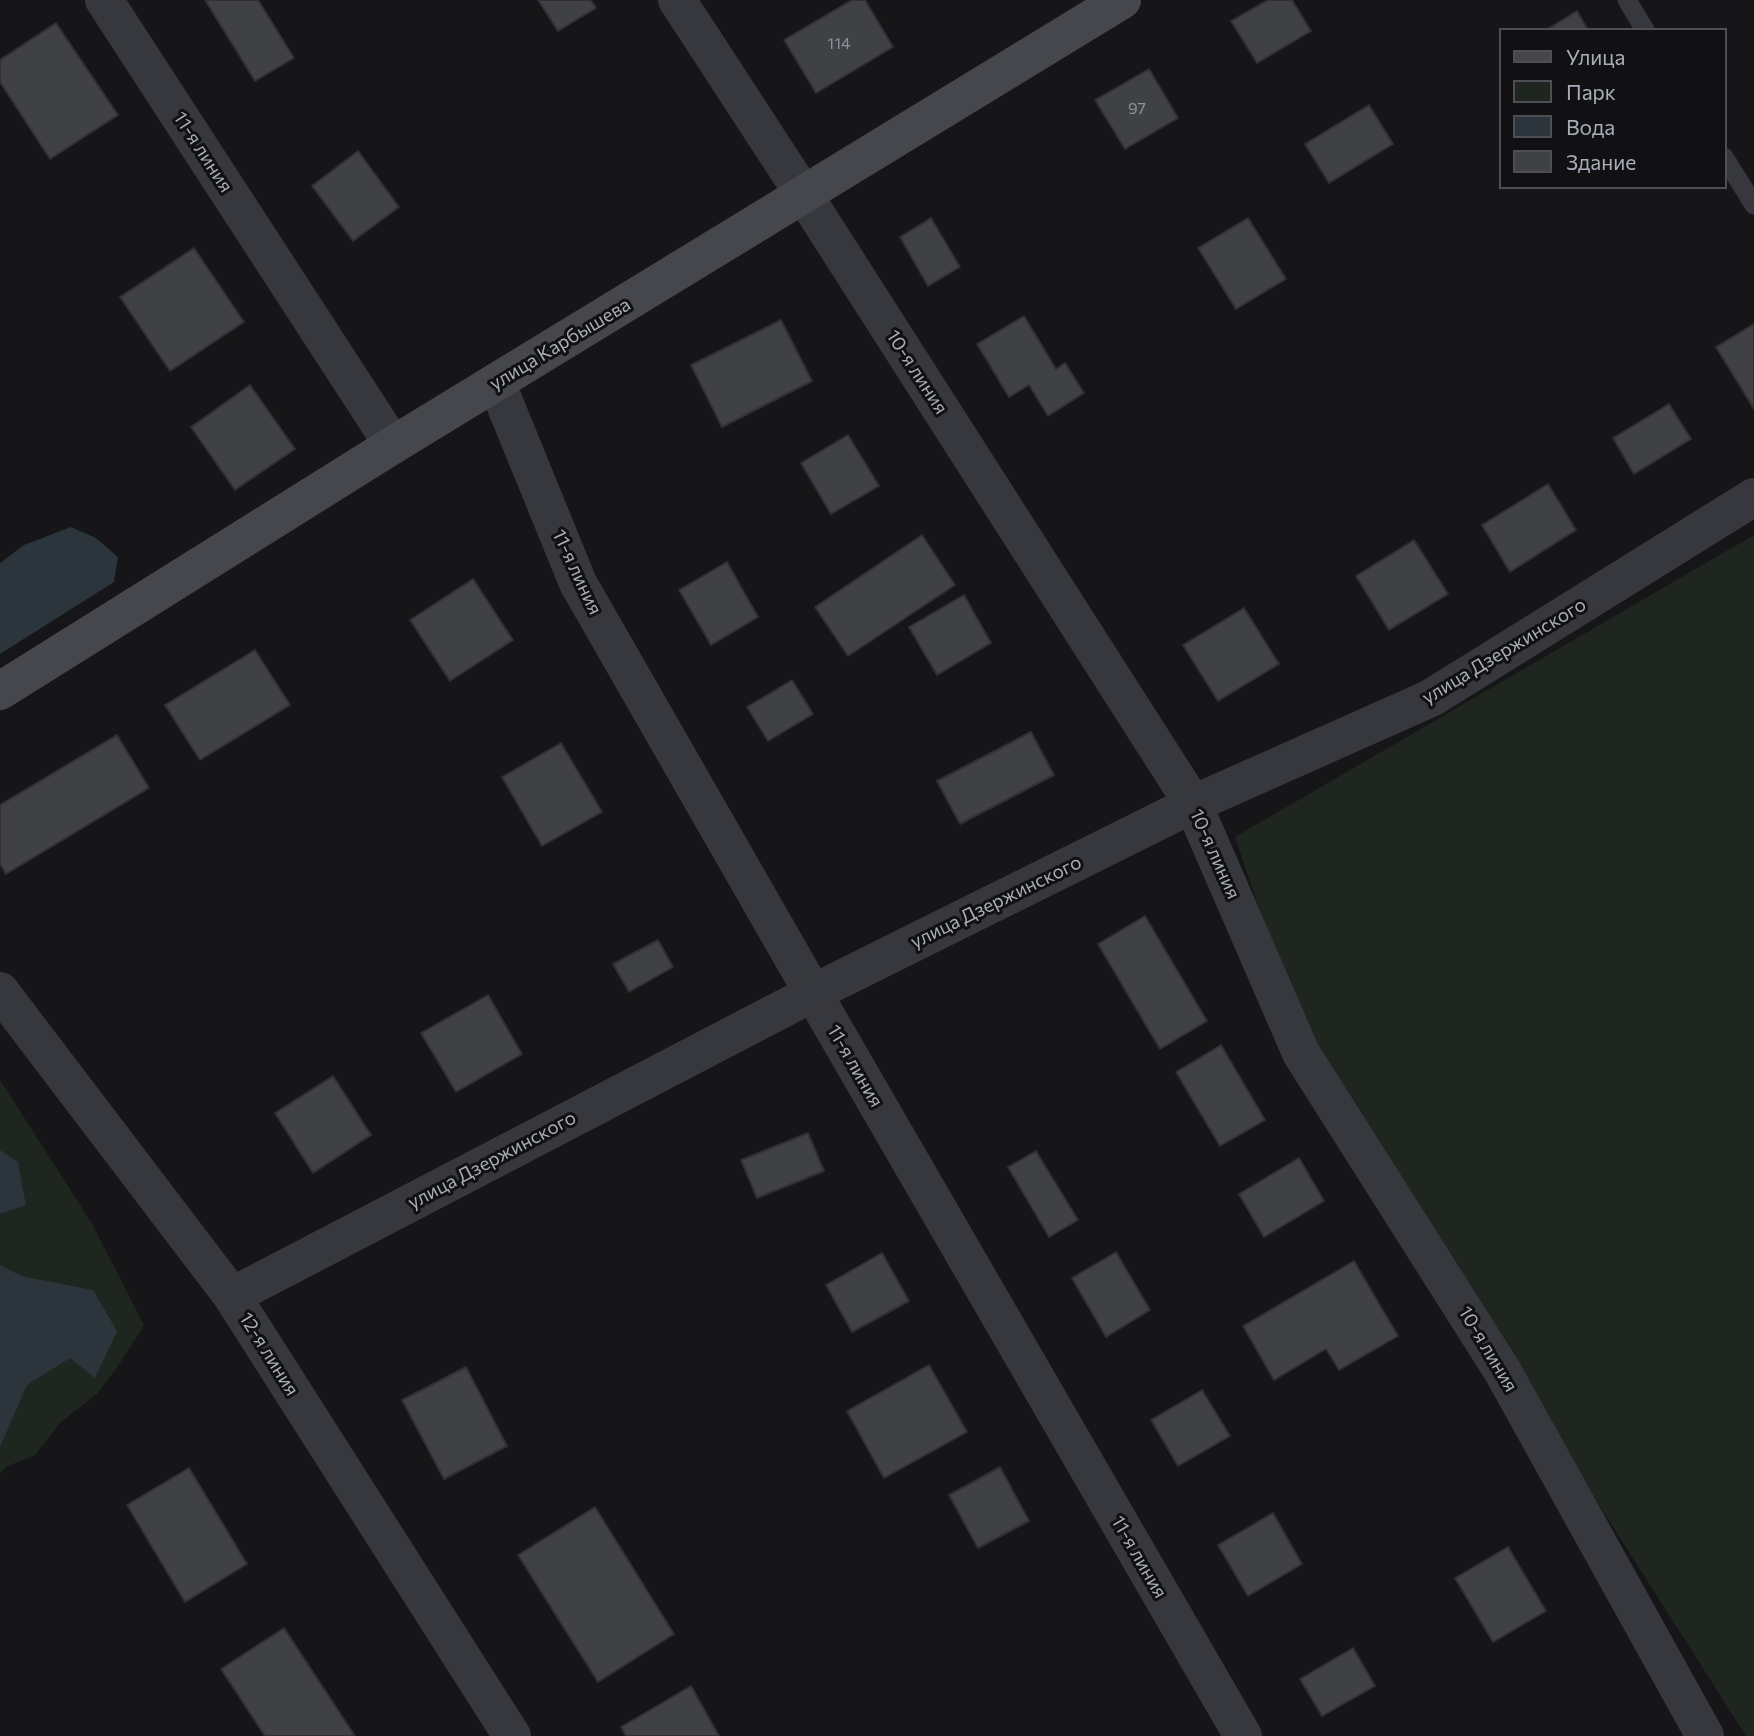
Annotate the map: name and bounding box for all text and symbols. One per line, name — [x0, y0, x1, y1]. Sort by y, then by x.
legend — [1498, 28, 1726, 189]
house number: 114 — [827, 34, 851, 54]
text: Улица — [1566, 44, 1625, 69]
text: Парк — [1566, 79, 1616, 104]
house number: 97 — [1128, 99, 1146, 119]
street label: 11-я линия — [169, 107, 237, 197]
text: Вода — [1566, 114, 1615, 139]
text: Здание — [1566, 149, 1636, 174]
street label: улица Карбышева — [485, 293, 635, 395]
street label: 10-я линия — [881, 326, 953, 418]
street label: 11-я линия — [547, 526, 607, 618]
street label: улица Дзержинского — [1418, 593, 1590, 709]
street label: 10-я линия — [1185, 806, 1245, 902]
street label: улица Дзержинского — [907, 851, 1085, 953]
street label: 11-я линия — [822, 1021, 888, 1111]
street label: улица Дзержинского — [404, 1106, 580, 1214]
street label: 10-я линия — [1454, 1302, 1522, 1396]
street label: 12-я линия — [234, 1308, 304, 1400]
street label: 11-я линия — [1106, 1512, 1172, 1602]

